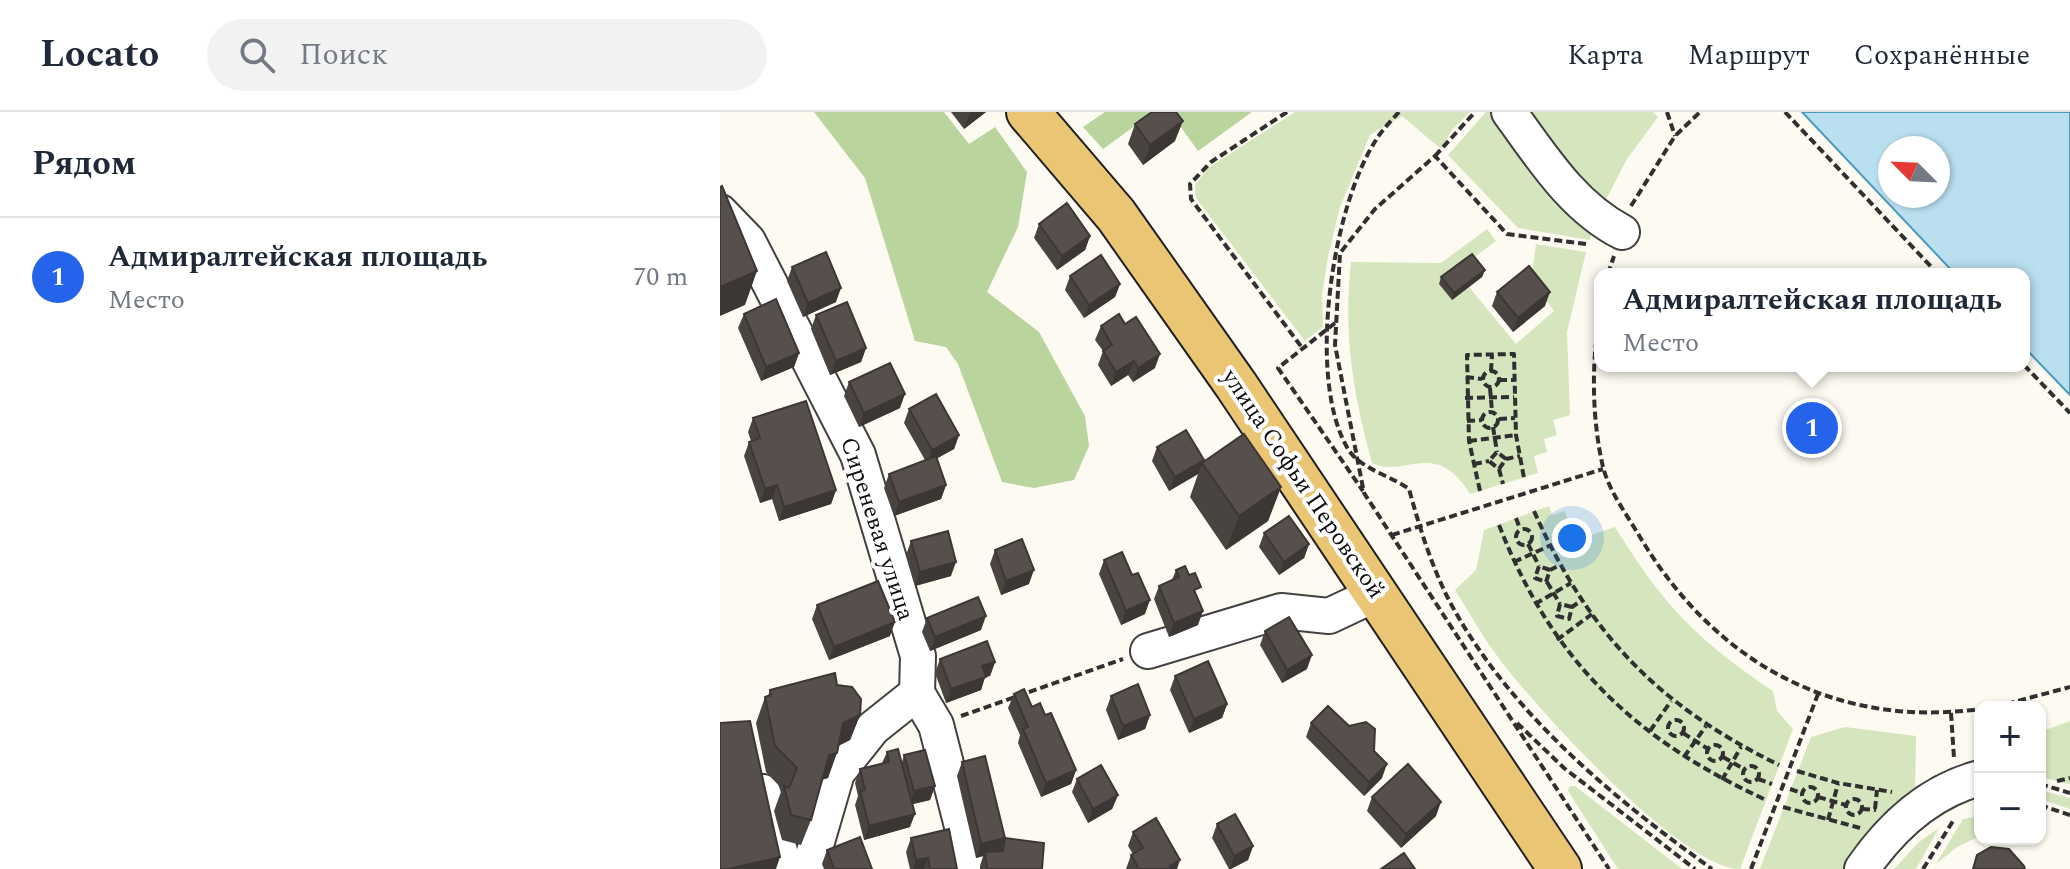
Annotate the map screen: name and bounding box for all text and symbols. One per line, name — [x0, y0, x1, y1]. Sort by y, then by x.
search box — [207, 19, 767, 91]
text: Locato — [40, 26, 159, 84]
text: Поиск — [299, 32, 388, 78]
icon: search — [235, 33, 279, 77]
text: Карта — [1567, 34, 1644, 77]
text: Маршрут — [1688, 34, 1810, 77]
text: Сохранённые — [1854, 34, 2030, 77]
north arrow — [1878, 136, 1950, 208]
text: Рядом — [32, 138, 136, 190]
text: Адмиралтейская площадь — [108, 234, 487, 280]
text: 1 — [51, 257, 65, 297]
text: 70 m — [633, 257, 688, 297]
popup — [1594, 268, 2030, 372]
text: Адмиралтейская площадь — [1622, 277, 2002, 323]
text: Место — [108, 280, 185, 320]
text: Место — [1622, 323, 1699, 363]
street label: улица Софьи Перовской — [1212, 361, 1394, 606]
pin: 1 — [1786, 398, 1838, 458]
street label: Сиреневая улица — [830, 433, 924, 626]
your location — [1552, 518, 1592, 558]
map controls — [1974, 701, 2046, 845]
button: + — [1974, 701, 2046, 773]
button: − — [1974, 773, 2046, 845]

